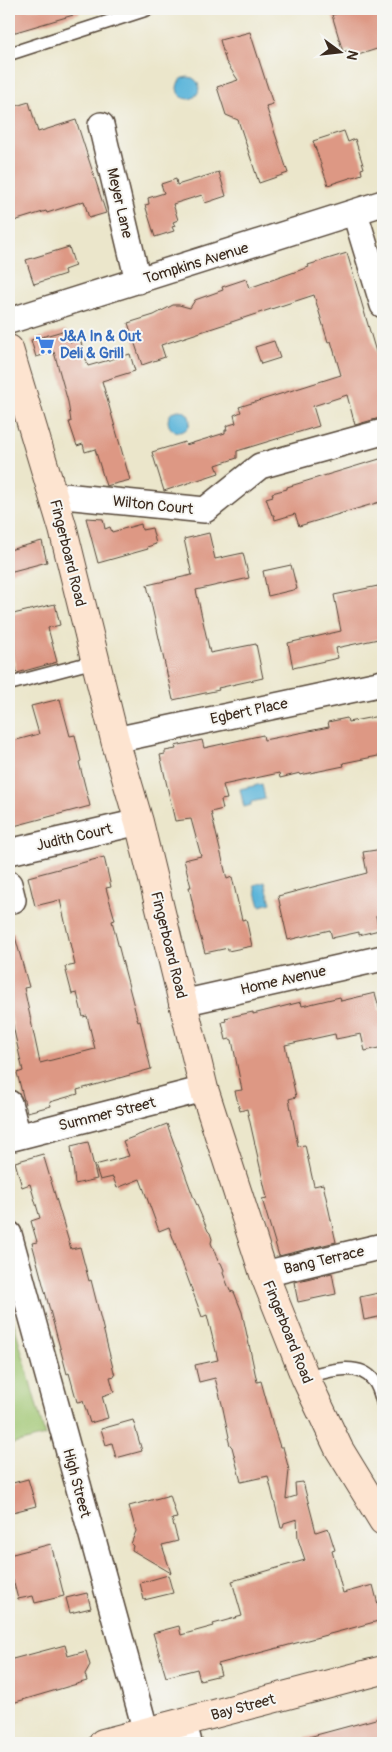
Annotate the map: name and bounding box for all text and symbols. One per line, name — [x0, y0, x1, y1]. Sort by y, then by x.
north arrow — [314, 28, 364, 78]
text: N — [343, 48, 362, 62]
street label: Meyer Lane — [102, 166, 137, 241]
street label: Tompkins Avenue — [141, 238, 251, 288]
place label: J&A In & Out Deli & Grill — [60, 327, 142, 363]
supermarket icon: J&A In & Out Deli & Grill — [34, 334, 56, 356]
street label: Wilton Court — [112, 492, 195, 519]
street label: Fingerboard Road — [45, 498, 90, 609]
street label: Egbert Place — [209, 694, 290, 729]
street label: Judith Court — [34, 819, 115, 855]
street label: Fingerboard Road — [146, 890, 191, 1001]
street label: Home Avenue — [238, 961, 328, 1000]
street label: Summer Street — [57, 1093, 158, 1136]
street label: Bang Terrace — [282, 1242, 367, 1279]
street label: Fingerboard Road — [258, 1278, 317, 1386]
street label: High Street — [58, 1446, 95, 1521]
street label: Bay Street — [209, 1690, 278, 1725]

